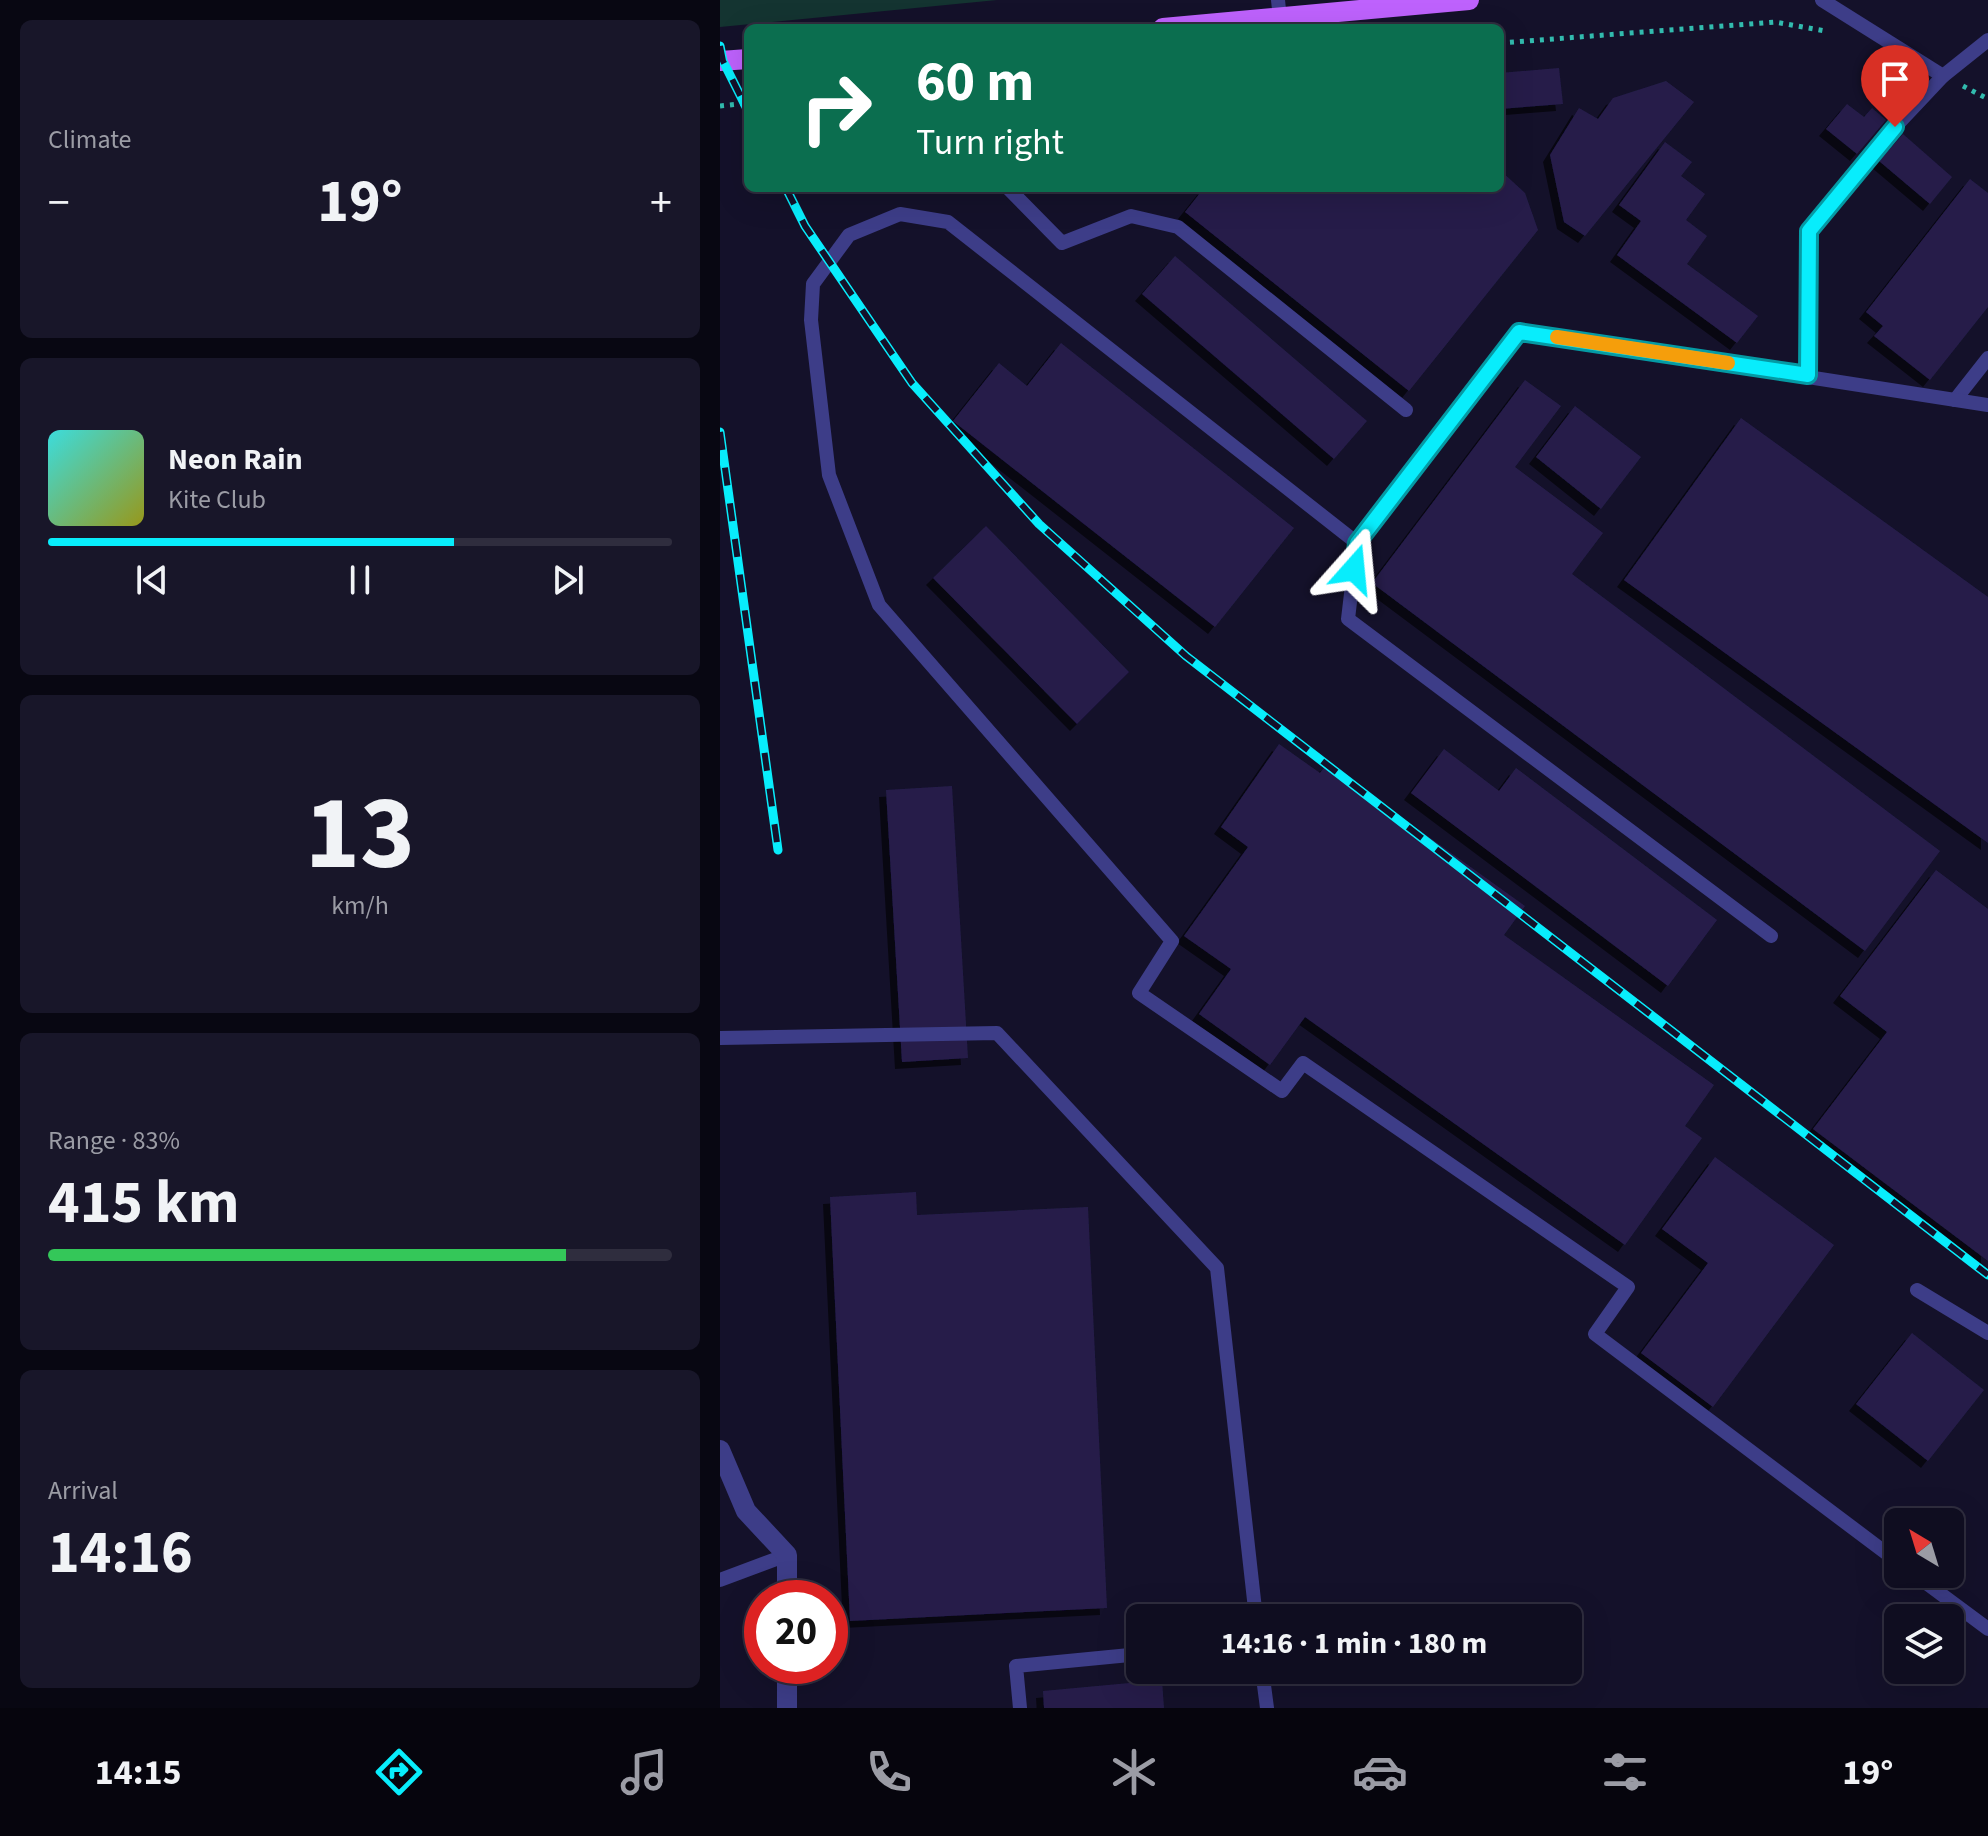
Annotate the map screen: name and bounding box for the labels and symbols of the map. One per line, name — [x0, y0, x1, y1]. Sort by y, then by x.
pin — [1861, 45, 1929, 127]
position arrow — [1312, 527, 1396, 611]
north arrow — [1884, 1508, 1964, 1588]
speed limit sign: 20 — [744, 1580, 848, 1684]

